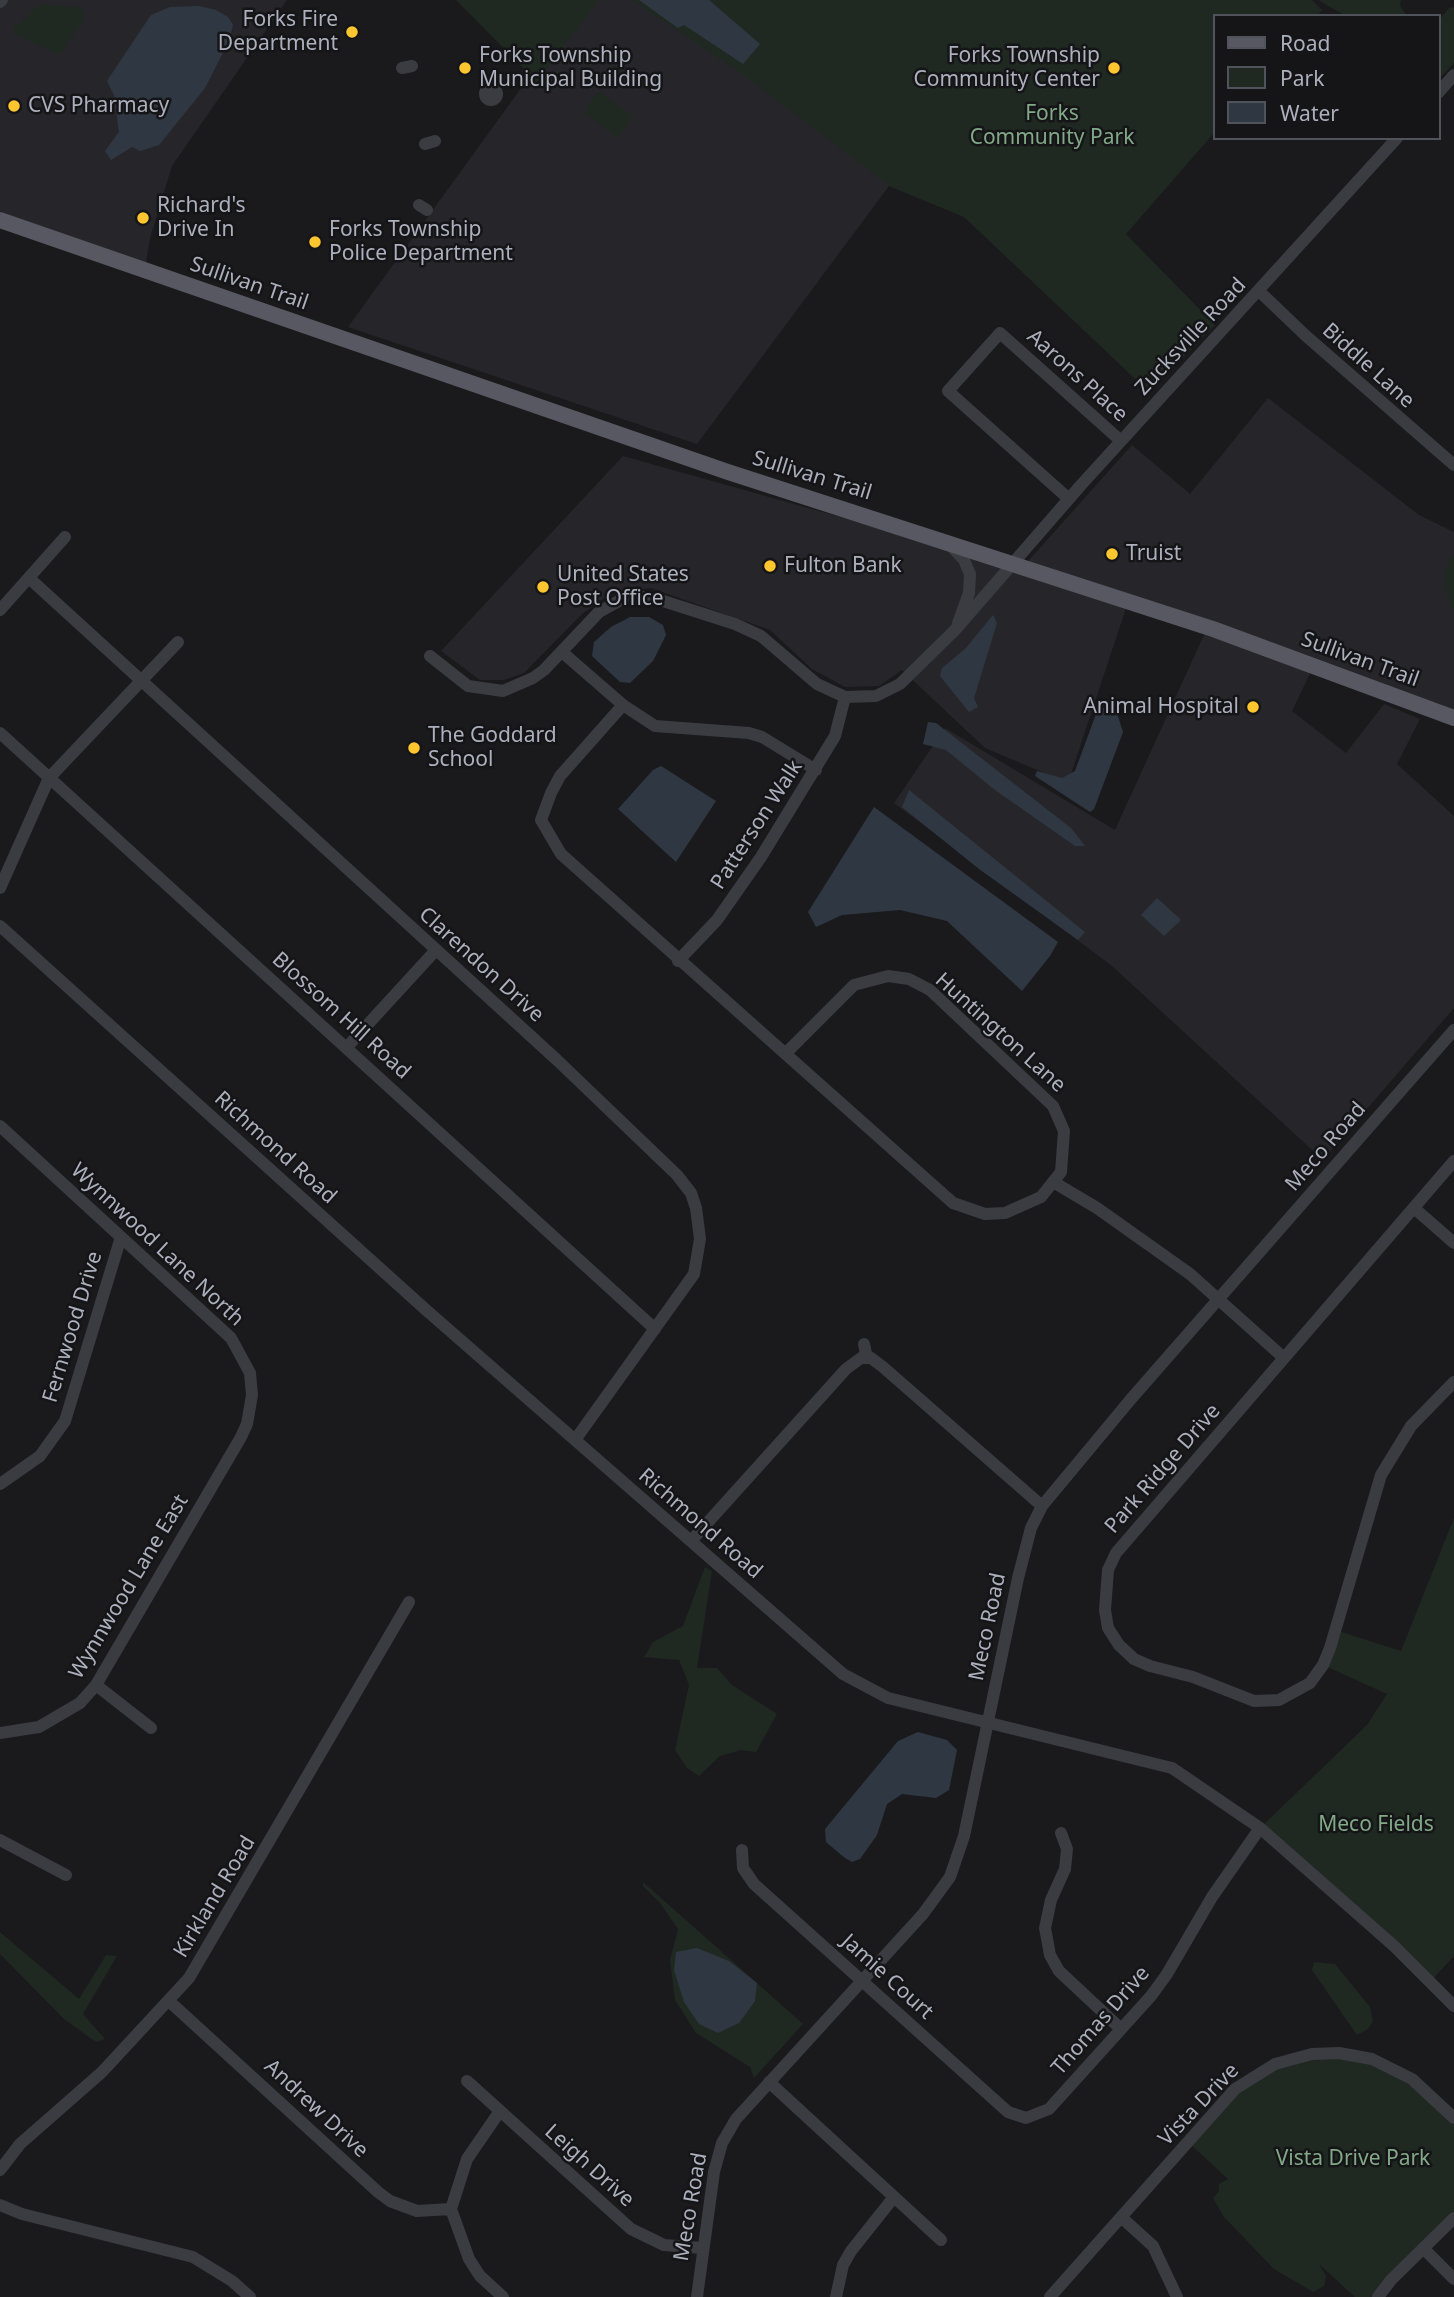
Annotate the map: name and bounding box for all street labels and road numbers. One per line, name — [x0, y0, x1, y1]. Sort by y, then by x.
street label: Sullivan Trail — [187, 252, 311, 316]
street label: Zucksville Road — [1130, 273, 1252, 401]
street label: Biddle Lane — [1317, 318, 1419, 414]
street label: Aarons Place — [1022, 324, 1132, 428]
street label: Sullivan Trail — [749, 446, 875, 506]
street label: Sullivan Trail — [1298, 627, 1422, 693]
street label: Patterson Walk — [706, 756, 808, 894]
street label: Clarendon Drive — [413, 902, 549, 1028]
street label: Blossom Hill Road — [267, 947, 415, 1085]
street label: Huntington Lane — [930, 968, 1070, 1098]
street label: Richmond Road — [209, 1087, 341, 1209]
street label: Meco Road — [1281, 1097, 1371, 1197]
street label: Wynnwood Lane North — [65, 1158, 249, 1332]
street label: Fernwood Drive — [38, 1248, 108, 1406]
street label: Park Ridge Drive — [1100, 1399, 1226, 1539]
street label: Richmond Road — [633, 1463, 767, 1585]
street label: Wynnwood Lane East — [64, 1490, 194, 1684]
street label: Meco Road — [964, 1571, 1012, 1683]
street label: Kirkland Road — [169, 1832, 261, 1962]
street label: Jamie Court — [836, 1929, 938, 2025]
street label: Thomas Drive — [1047, 1961, 1155, 2081]
street label: Andrew Drive — [259, 2054, 373, 2164]
street label: Vista Drive — [1154, 2059, 1244, 2151]
street label: Leigh Drive — [539, 2119, 639, 2213]
street label: Meco Road — [669, 2151, 713, 2263]

